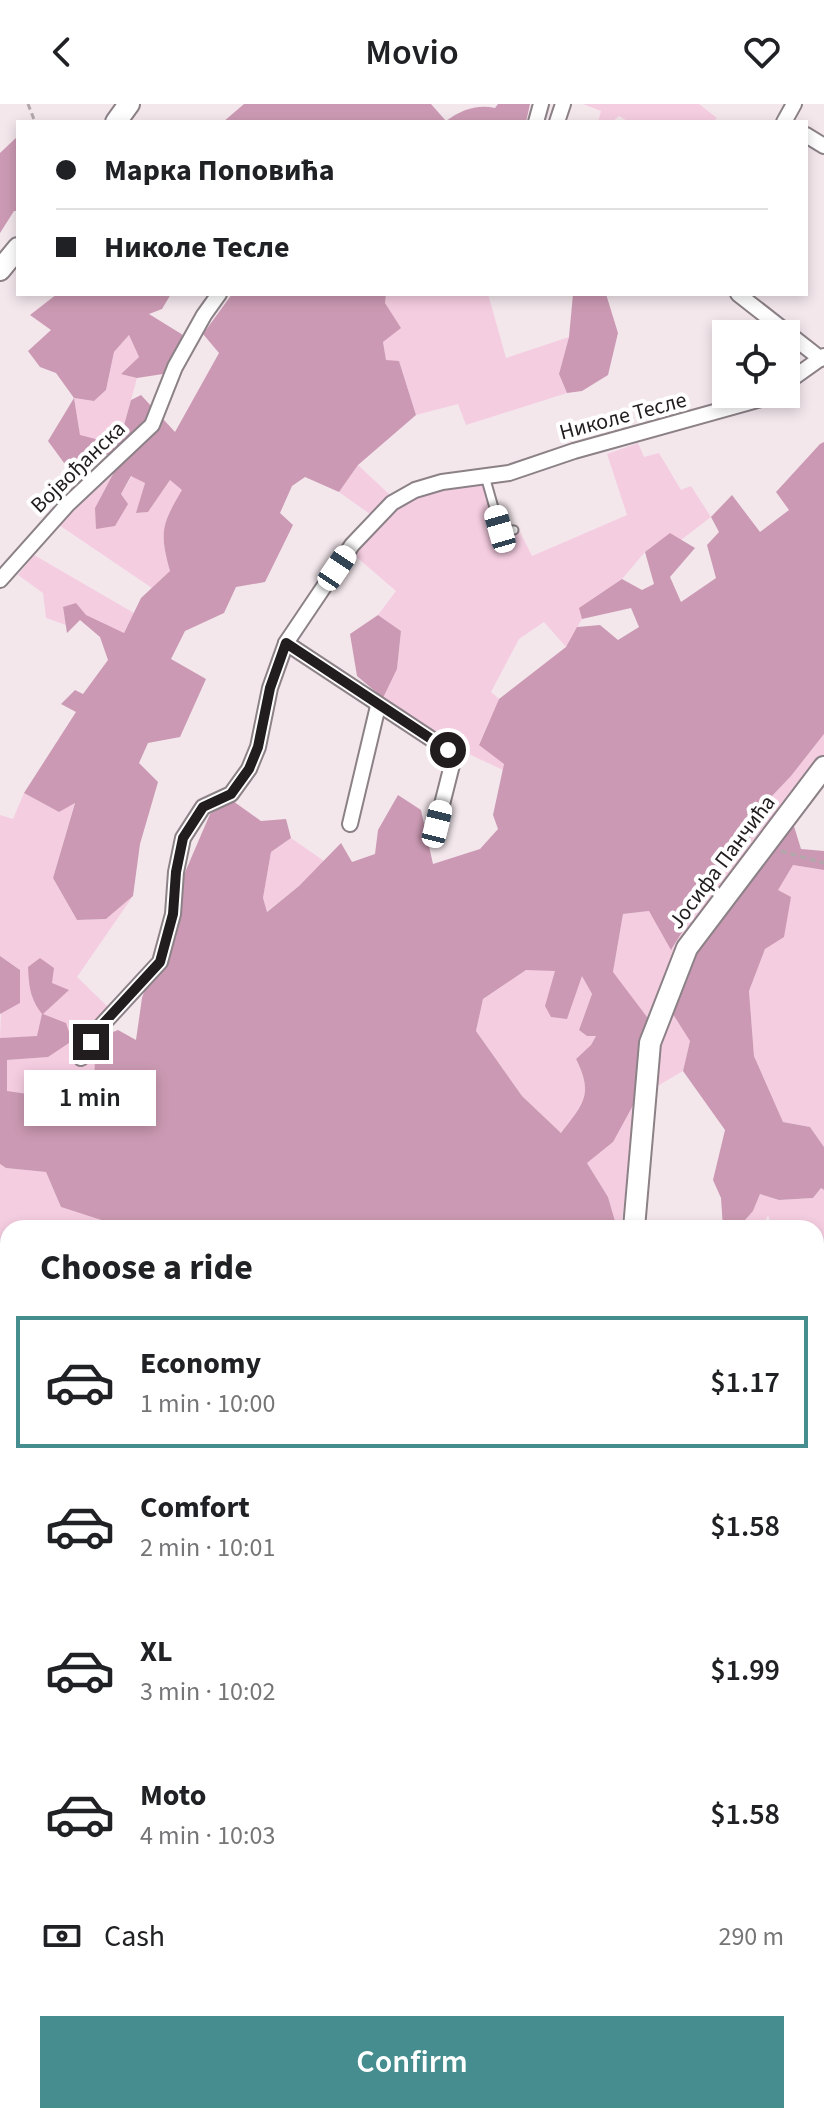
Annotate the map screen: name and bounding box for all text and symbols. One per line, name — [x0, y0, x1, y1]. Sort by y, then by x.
text: Movio — [365, 27, 459, 78]
icon: back — [40, 30, 84, 74]
icon: heart — [740, 30, 784, 74]
text: Марка Поповића — [104, 149, 334, 192]
text: Николе Тесле — [104, 226, 290, 269]
map controls — [712, 320, 800, 408]
button: locate — [712, 320, 800, 408]
street label: Николе Тесле — [556, 384, 690, 448]
street label: Војвођанска — [23, 413, 133, 521]
car — [482, 503, 518, 555]
car — [314, 541, 360, 595]
route start — [430, 732, 466, 768]
street label: Јосифа Панчића — [661, 788, 783, 936]
car — [420, 798, 454, 850]
route end — [73, 1024, 109, 1060]
callout: 1 min — [25, 1070, 157, 1126]
text: 1 min — [59, 1079, 121, 1116]
text: Choose a ride — [40, 1242, 253, 1293]
text: Economy — [140, 1342, 261, 1385]
icon: car — [44, 1346, 116, 1418]
text: $1.17 — [710, 1361, 780, 1404]
text: 1 min · 10:00 — [140, 1385, 275, 1422]
text: Comfort — [140, 1486, 250, 1529]
icon: car — [44, 1490, 116, 1562]
text: $1.58 — [710, 1505, 780, 1548]
text: 2 min · 10:01 — [140, 1529, 275, 1566]
text: XL — [140, 1630, 173, 1673]
icon: car — [44, 1634, 116, 1706]
text: $1.99 — [710, 1649, 780, 1692]
text: 3 min · 10:02 — [140, 1673, 275, 1710]
text: Moto — [140, 1774, 206, 1817]
icon: car — [44, 1778, 116, 1850]
text: $1.58 — [710, 1793, 780, 1836]
text: 4 min · 10:03 — [140, 1817, 275, 1854]
icon: cash — [40, 1914, 84, 1958]
text: Cash — [104, 1915, 165, 1958]
text: 290 m — [718, 1918, 784, 1955]
button: Confirm — [40, 2016, 784, 2108]

